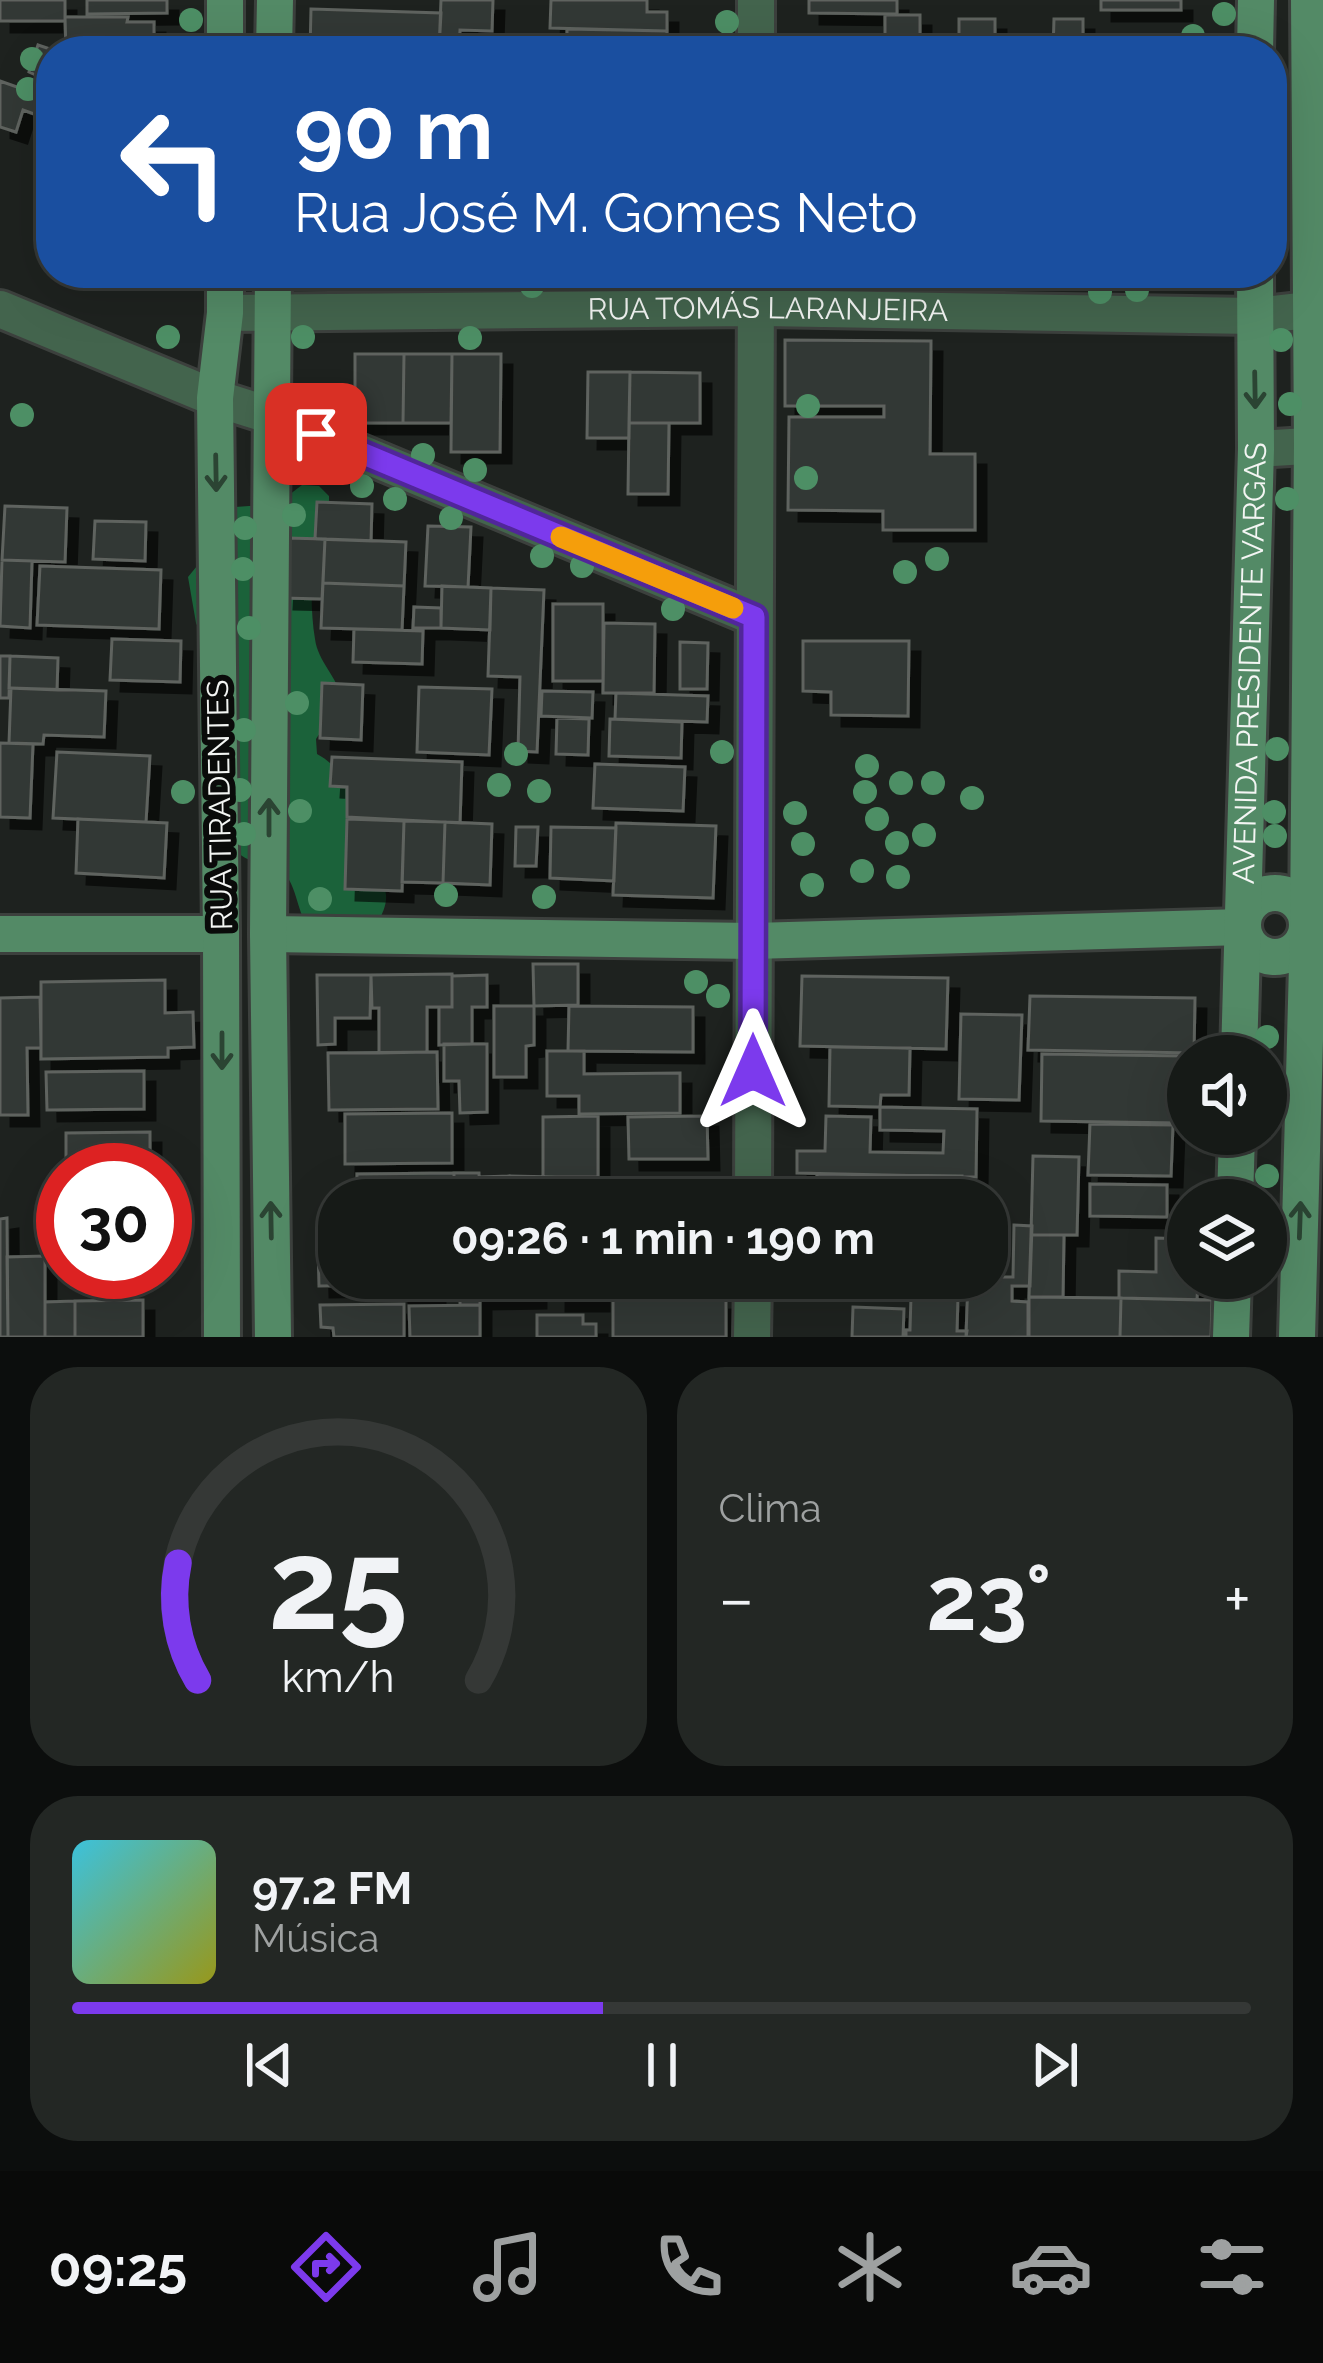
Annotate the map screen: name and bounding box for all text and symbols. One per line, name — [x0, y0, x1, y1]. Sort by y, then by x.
text: 90 m — [294, 80, 493, 179]
icon: left — [96, 84, 252, 240]
text: Rua José M. Gomes Neto — [294, 181, 918, 245]
street label: RUA TOMÁS LARANJEIRA — [588, 290, 948, 328]
one-way arrow — [1244, 370, 1267, 409]
pin — [265, 383, 367, 485]
icon: arrive — [283, 401, 349, 467]
street label: AVENIDA PRESIDENTE VARGAS — [1226, 442, 1273, 884]
one-way arrow — [205, 453, 227, 492]
street label: RUA TIRADENTES — [200, 679, 239, 931]
one-way arrow — [258, 798, 280, 837]
position arrow — [690, 1008, 816, 1134]
one-way arrow — [211, 1031, 233, 1070]
map controls — [1167, 1035, 1287, 1299]
button: sound — [1167, 1035, 1287, 1155]
speed limit sign: 30 — [36, 1143, 192, 1299]
button: layers — [1167, 1179, 1287, 1299]
one-way arrow — [260, 1201, 283, 1240]
one-way arrow — [1289, 1201, 1312, 1240]
text: 09:26 · 1 min · 190 m — [451, 1212, 875, 1265]
text: Clima — [719, 1485, 821, 1531]
text: 25 — [268, 1512, 408, 1658]
text: 23° — [926, 1545, 1051, 1651]
text: − — [719, 1560, 754, 1637]
text: + — [1224, 1560, 1251, 1637]
text: km/h — [282, 1651, 395, 1701]
text: 97.2 FM — [252, 1862, 412, 1915]
text: Música — [252, 1915, 379, 1961]
icon: previous — [236, 2032, 302, 2098]
icon: pause — [629, 2032, 695, 2098]
icon: next — [1022, 2032, 1088, 2098]
icon: directions — [284, 2225, 368, 2309]
icon: music — [466, 2225, 550, 2309]
icon: phone — [647, 2225, 731, 2309]
icon: climate — [828, 2225, 912, 2309]
icon: car — [1009, 2225, 1093, 2309]
icon: filters — [1190, 2225, 1274, 2309]
text: 09:25 — [49, 2235, 187, 2299]

